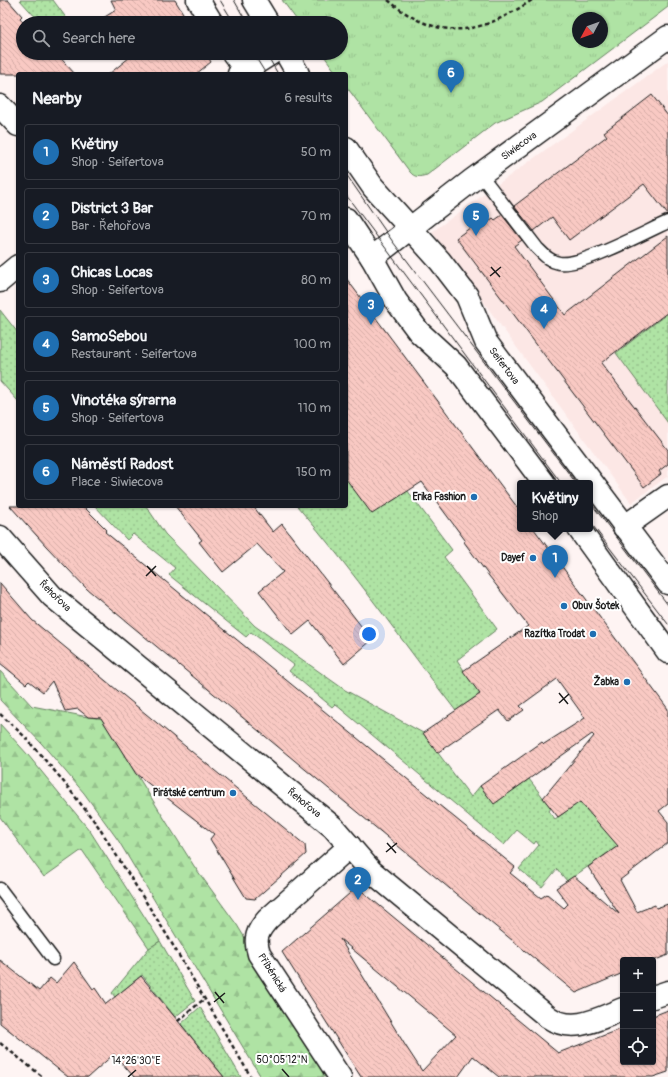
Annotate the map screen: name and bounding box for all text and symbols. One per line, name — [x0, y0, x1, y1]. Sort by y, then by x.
north arrow — [572, 12, 608, 48]
search box — [16, 16, 348, 60]
icon: search — [30, 27, 52, 49]
text: Search here — [62, 29, 135, 48]
pin: 6 — [438, 60, 464, 93]
text: Nearby — [32, 88, 81, 109]
text: 6 results — [285, 90, 332, 106]
street label: Siwiecova — [499, 129, 539, 163]
text: Květiny — [71, 135, 118, 154]
text: 1 — [43, 144, 49, 160]
text: 50 m — [301, 144, 331, 160]
text: Shop · Seifertova — [71, 154, 164, 170]
text: District 3 Bar — [71, 199, 153, 218]
pin: 5 — [463, 203, 489, 236]
text: 2 — [42, 208, 50, 224]
text: 70 m — [301, 208, 331, 224]
text: Bar · Řehořova — [71, 218, 151, 234]
text: Chicas Locas — [71, 263, 152, 282]
text: 3 — [42, 272, 50, 288]
text: 80 m — [301, 272, 331, 288]
text: Shop · Seifertova — [71, 282, 164, 298]
pin: 3 — [358, 292, 384, 325]
pin: 4 — [531, 296, 557, 329]
text: SamoSebou — [71, 327, 147, 346]
text: 4 — [42, 336, 50, 352]
text: 100 m — [294, 336, 331, 352]
street label: Seifertova — [486, 345, 522, 387]
text: Restaurant · Seifertova — [71, 346, 197, 362]
text: Vinotéka sýrarna — [71, 391, 176, 410]
text: 5 — [42, 400, 50, 416]
text: 110 m — [298, 400, 331, 416]
text: Shop · Seifertova — [71, 410, 164, 426]
text: Náměstí Radost — [71, 455, 173, 474]
text: 6 — [42, 464, 50, 480]
text: 150 m — [296, 464, 331, 480]
text: Place · Siwiecova — [71, 474, 163, 490]
popup — [517, 480, 593, 532]
text: Květiny — [532, 489, 578, 508]
place label: Erika Fashion — [412, 491, 466, 503]
marker: Erika Fashion — [469, 492, 479, 502]
text: Shop — [532, 508, 558, 524]
pin: 1 — [542, 545, 568, 578]
place label: Dayef — [501, 552, 526, 564]
marker: Dayef — [528, 553, 538, 563]
street label: Řehořova — [37, 577, 74, 614]
place label: Obuv Šotek — [572, 598, 620, 612]
marker: Obuv Šotek — [559, 601, 569, 611]
your location — [359, 624, 379, 644]
place label: Razítka Trodat — [524, 628, 586, 640]
marker: Razítka Trodat — [588, 629, 598, 639]
place label: Žabka — [594, 674, 619, 688]
marker: Žabka — [622, 677, 632, 687]
street label: Řehořova — [285, 785, 324, 820]
place label: Pirátské centrum — [153, 787, 225, 799]
marker: Pirátské centrum — [228, 788, 238, 798]
pin: 2 — [345, 867, 371, 900]
street label: Příběnická — [255, 951, 289, 995]
map controls — [620, 957, 656, 1065]
button: + — [620, 957, 656, 993]
button: − — [620, 993, 656, 1029]
button: locate — [620, 1029, 656, 1065]
text: 50°05'12"N — [256, 1054, 308, 1066]
text: 14°26'30"E — [111, 1055, 161, 1067]

